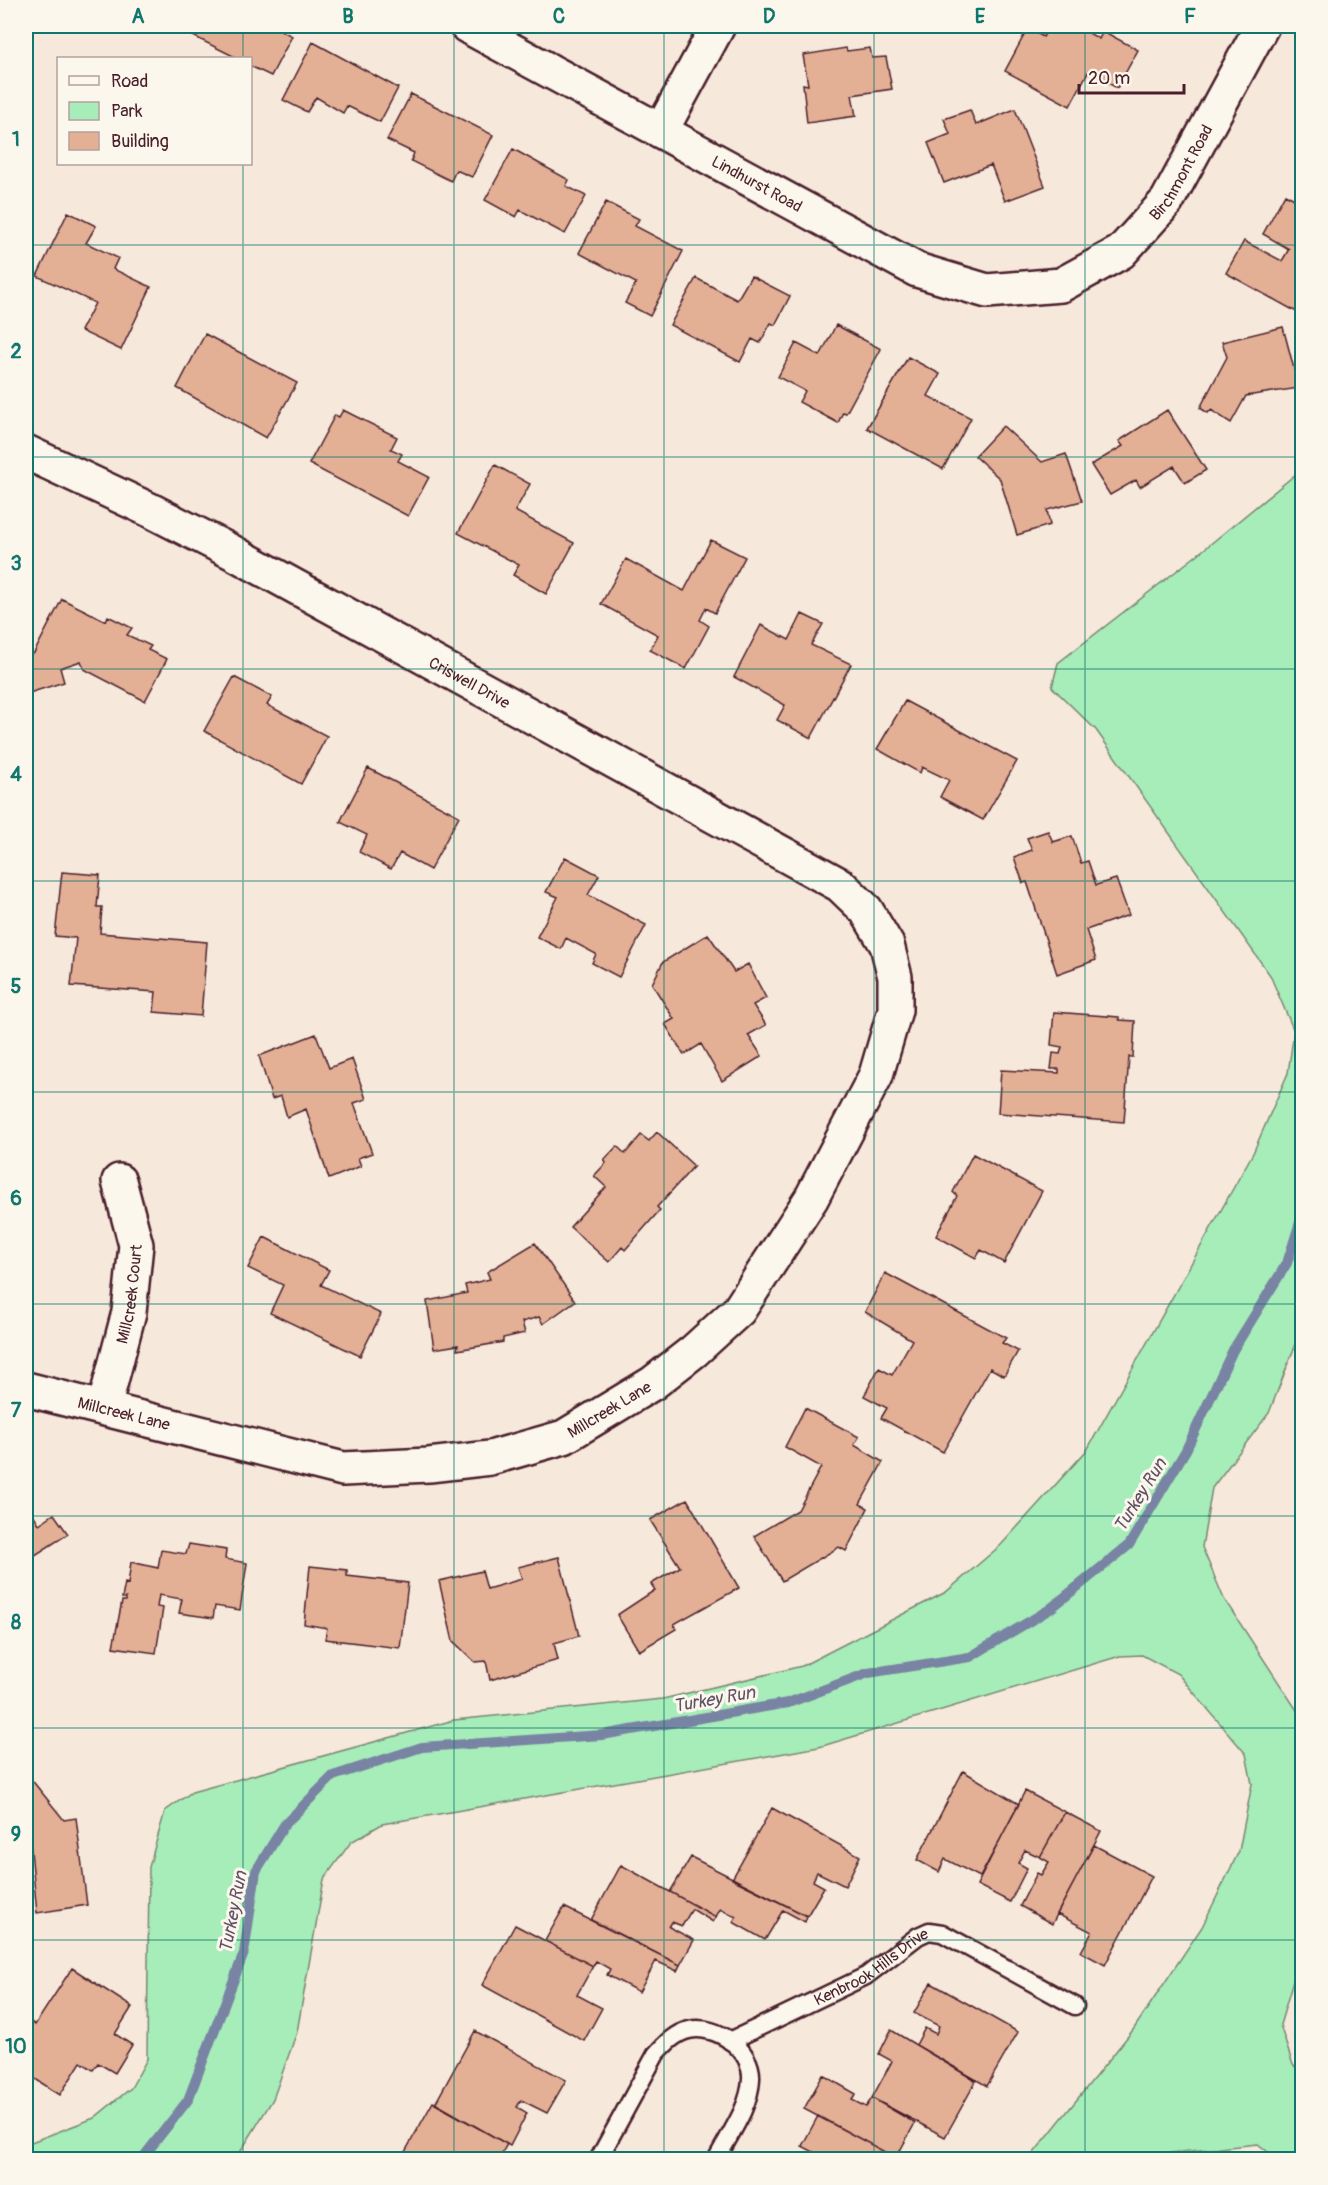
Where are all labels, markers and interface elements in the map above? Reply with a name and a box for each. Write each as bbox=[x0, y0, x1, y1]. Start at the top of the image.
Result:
text: A bbox=[132, 4, 145, 29]
text: B bbox=[342, 4, 354, 29]
text: C bbox=[553, 4, 565, 29]
text: D bbox=[763, 4, 776, 29]
text: E bbox=[975, 4, 986, 29]
text: F bbox=[1184, 4, 1196, 29]
legend bbox=[57, 57, 252, 165]
scale bar bbox=[1079, 57, 1184, 95]
text: 20 m bbox=[1088, 67, 1130, 90]
text: Road bbox=[111, 70, 148, 93]
text: Park bbox=[111, 100, 143, 123]
street label: Birchmont Road bbox=[1145, 121, 1218, 225]
text: 1 bbox=[12, 127, 20, 152]
text: Building bbox=[111, 130, 169, 153]
street label: Lindhurst Road bbox=[708, 152, 805, 217]
text: 2 bbox=[10, 339, 22, 364]
text: 3 bbox=[10, 551, 22, 576]
street label: Criswell Drive bbox=[425, 653, 513, 713]
text: 4 bbox=[10, 762, 22, 787]
text: 5 bbox=[11, 974, 22, 999]
text: 6 bbox=[10, 1186, 22, 1211]
street label: Millcreek Court bbox=[112, 1243, 147, 1346]
street label: Millcreek Lane bbox=[564, 1377, 655, 1443]
street label: Millcreek Lane bbox=[76, 1393, 172, 1435]
text: 7 bbox=[11, 1398, 22, 1423]
water label: Turkey Run bbox=[1109, 1453, 1172, 1536]
text: 8 bbox=[11, 1610, 21, 1635]
water label: Turkey Run bbox=[671, 1681, 758, 1718]
text: 9 bbox=[11, 1822, 21, 1847]
water label: Turkey Run bbox=[214, 1869, 253, 1955]
street label: Kenbrook Hills Drive bbox=[811, 1924, 932, 2010]
text: 10 bbox=[5, 2034, 27, 2059]

